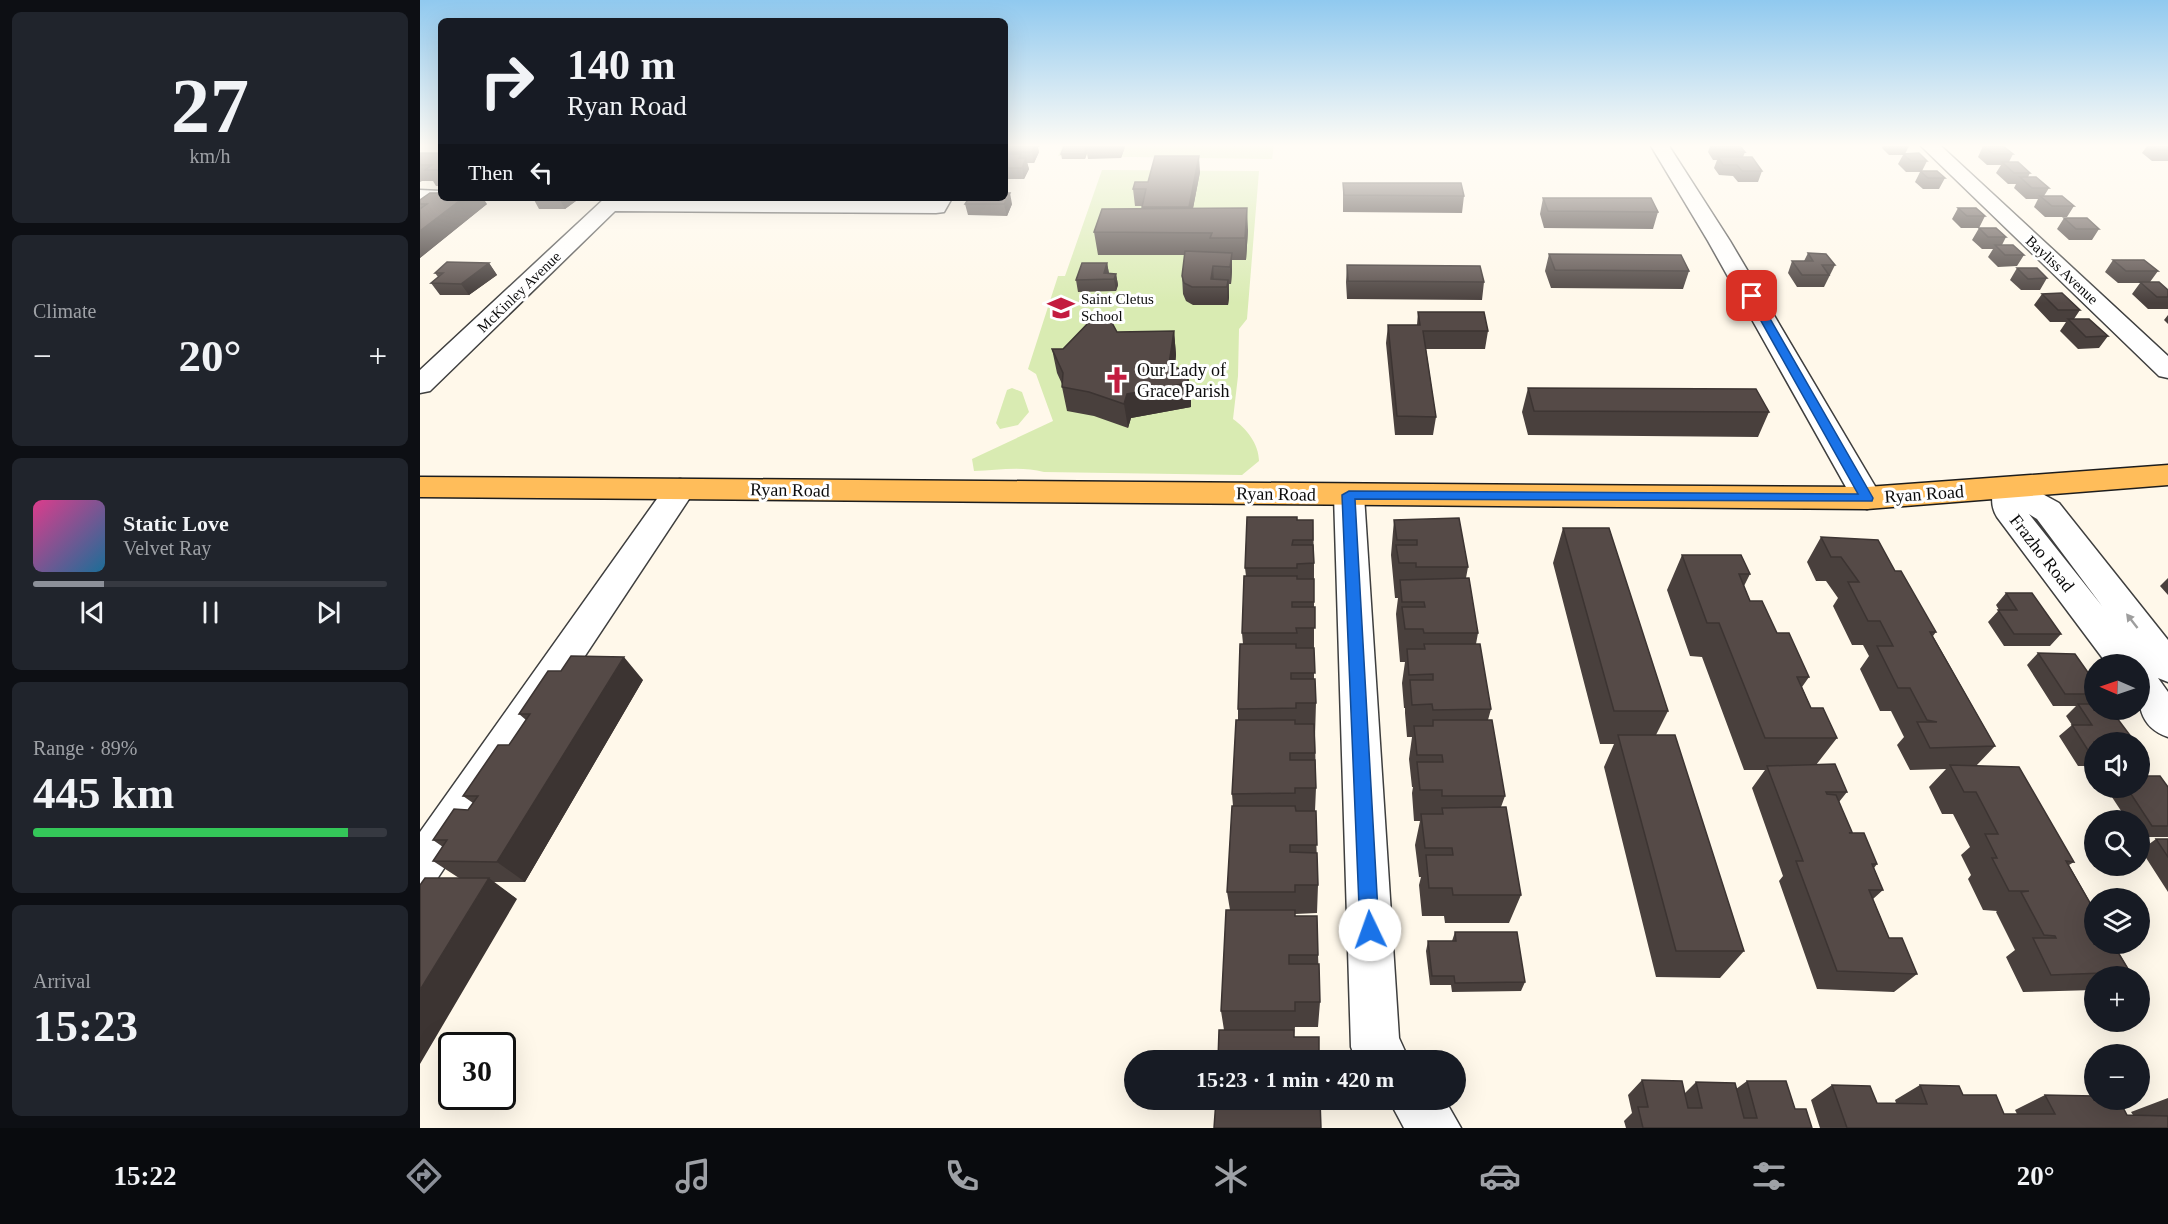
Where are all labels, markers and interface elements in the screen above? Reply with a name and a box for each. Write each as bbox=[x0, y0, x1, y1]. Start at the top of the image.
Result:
icon: right bbox=[468, 42, 546, 120]
text: 140 m bbox=[567, 42, 676, 88]
text: 27 bbox=[171, 62, 249, 149]
text: Ryan Road bbox=[567, 91, 687, 121]
text: km/h bbox=[189, 145, 231, 167]
icon: left bbox=[525, 156, 558, 189]
text: Then bbox=[468, 160, 513, 185]
street label: Bayliss Avenue bbox=[2023, 233, 2102, 308]
street label: McKinley Avenue bbox=[474, 248, 564, 336]
pin bbox=[1726, 270, 1777, 321]
icon: arrive bbox=[1735, 279, 1768, 312]
place label: Saint Cletus School bbox=[1081, 291, 1154, 324]
school or university icon: Saint Cletus School bbox=[1046, 293, 1076, 323]
text: Climate bbox=[33, 300, 96, 322]
text: 20° bbox=[179, 331, 242, 381]
text: − bbox=[33, 338, 52, 374]
text: + bbox=[368, 338, 387, 374]
place label: Our Lady of Grace Parish bbox=[1137, 360, 1229, 401]
church icon: Our Lady of Grace Parish bbox=[1102, 365, 1132, 395]
street label: Ryan Road bbox=[750, 479, 830, 501]
street label: Ryan Road bbox=[1884, 481, 1964, 507]
street label: Ryan Road bbox=[1236, 483, 1316, 505]
street label: Frazho Road bbox=[2006, 510, 2078, 596]
text: Static Love bbox=[123, 511, 229, 536]
text: Velvet Ray bbox=[123, 537, 211, 559]
icon: previous bbox=[76, 596, 109, 629]
icon: pause bbox=[194, 596, 227, 629]
icon: next bbox=[312, 596, 345, 629]
one-way arrow bbox=[2126, 613, 2139, 629]
north arrow bbox=[2084, 654, 2150, 720]
map controls bbox=[2084, 654, 2150, 1110]
button: sound bbox=[2084, 732, 2150, 798]
text: Range · 89% bbox=[33, 737, 137, 759]
text: 445 km bbox=[33, 768, 174, 818]
button: search bbox=[2084, 810, 2150, 876]
button: layers bbox=[2084, 888, 2150, 954]
position arrow bbox=[1338, 898, 1402, 962]
button: + bbox=[2084, 966, 2150, 1032]
text: Arrival bbox=[33, 970, 91, 992]
text: 15:23 bbox=[33, 1001, 138, 1051]
speed limit sign: 30 bbox=[438, 1032, 516, 1110]
button: − bbox=[2084, 1044, 2150, 1110]
text: 15:23 · 1 min · 420 m bbox=[1196, 1067, 1394, 1092]
icon: directions bbox=[403, 1155, 445, 1197]
icon: music bbox=[672, 1155, 714, 1197]
icon: phone bbox=[941, 1155, 983, 1197]
icon: climate bbox=[1210, 1155, 1252, 1197]
icon: car bbox=[1479, 1155, 1521, 1197]
icon: filters bbox=[1748, 1155, 1790, 1197]
text: 15:22 bbox=[113, 1161, 176, 1191]
text: 20° bbox=[2017, 1161, 2054, 1191]

